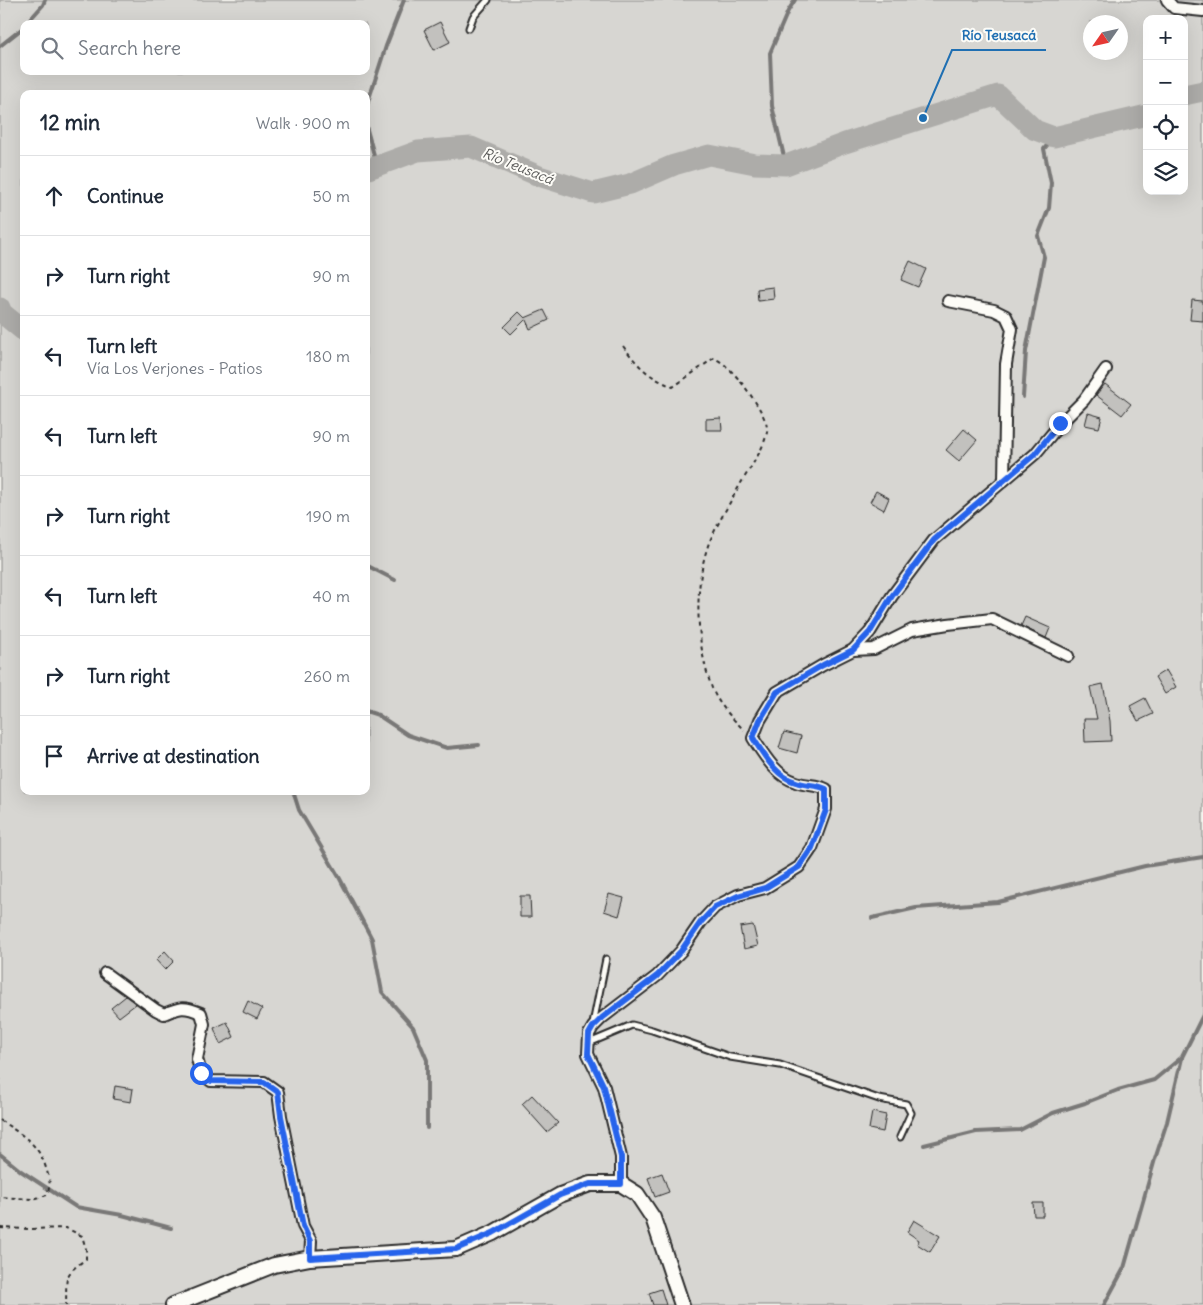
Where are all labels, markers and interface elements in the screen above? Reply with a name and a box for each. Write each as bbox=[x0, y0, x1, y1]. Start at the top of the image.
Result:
north arrow bbox=[1083, 15, 1128, 60]
map controls bbox=[1143, 15, 1188, 195]
button: + bbox=[1143, 15, 1188, 60]
search box bbox=[20, 20, 370, 75]
callout: Río Teusacá bbox=[952, 21, 1046, 50]
text: Río Teusacá bbox=[962, 26, 1036, 44]
icon: search bbox=[38, 34, 66, 62]
text: Search here bbox=[78, 36, 181, 60]
button: − bbox=[1143, 60, 1188, 105]
button: locate bbox=[1143, 105, 1188, 150]
text: 12 min bbox=[40, 109, 100, 136]
text: Walk · 900 m bbox=[256, 113, 350, 133]
water label: Río Teusacá bbox=[480, 144, 557, 189]
button: layers bbox=[1143, 150, 1188, 195]
icon: ahead bbox=[40, 182, 68, 210]
text: Continue bbox=[87, 184, 164, 208]
text: 50 m bbox=[312, 186, 350, 206]
icon: right bbox=[40, 262, 68, 290]
text: Turn right bbox=[87, 264, 170, 288]
text: 90 m bbox=[312, 266, 350, 286]
text: Turn left bbox=[87, 334, 157, 358]
icon: left bbox=[40, 342, 68, 370]
text: 180 m bbox=[306, 346, 350, 366]
text: Vía Los Verjones - Patios bbox=[87, 358, 262, 378]
route end bbox=[1049, 412, 1072, 435]
icon: left bbox=[40, 422, 68, 450]
text: Turn left bbox=[87, 424, 157, 448]
text: 90 m bbox=[312, 426, 350, 446]
icon: right bbox=[40, 502, 68, 530]
text: Turn right bbox=[87, 504, 170, 528]
text: 190 m bbox=[306, 506, 350, 526]
icon: left bbox=[40, 582, 68, 610]
text: Turn left bbox=[87, 584, 157, 608]
text: 40 m bbox=[312, 586, 350, 606]
icon: right bbox=[40, 662, 68, 690]
text: Turn right bbox=[87, 664, 170, 688]
text: 260 m bbox=[304, 666, 350, 686]
icon: arrive bbox=[40, 742, 68, 770]
text: Arrive at destination bbox=[87, 744, 260, 768]
route start bbox=[190, 1062, 213, 1085]

